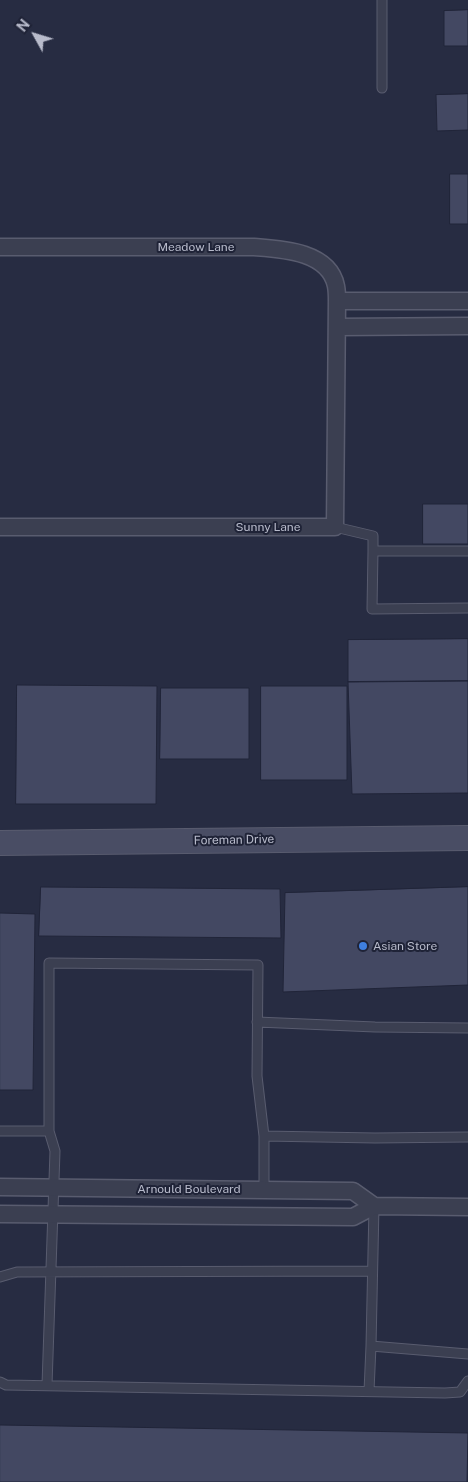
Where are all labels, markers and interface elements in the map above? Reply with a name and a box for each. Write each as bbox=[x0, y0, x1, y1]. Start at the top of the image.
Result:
north arrow bbox=[10, 10, 60, 60]
text: N bbox=[14, 16, 33, 35]
street label: Meadow Lane bbox=[157, 240, 235, 254]
street label: Sunny Lane bbox=[235, 520, 301, 534]
street label: Foreman Drive bbox=[194, 832, 274, 848]
place label: Asian Store bbox=[373, 939, 437, 953]
marker: Asian Store bbox=[357, 940, 369, 952]
street label: Arnould Boulevard bbox=[137, 1182, 241, 1196]

